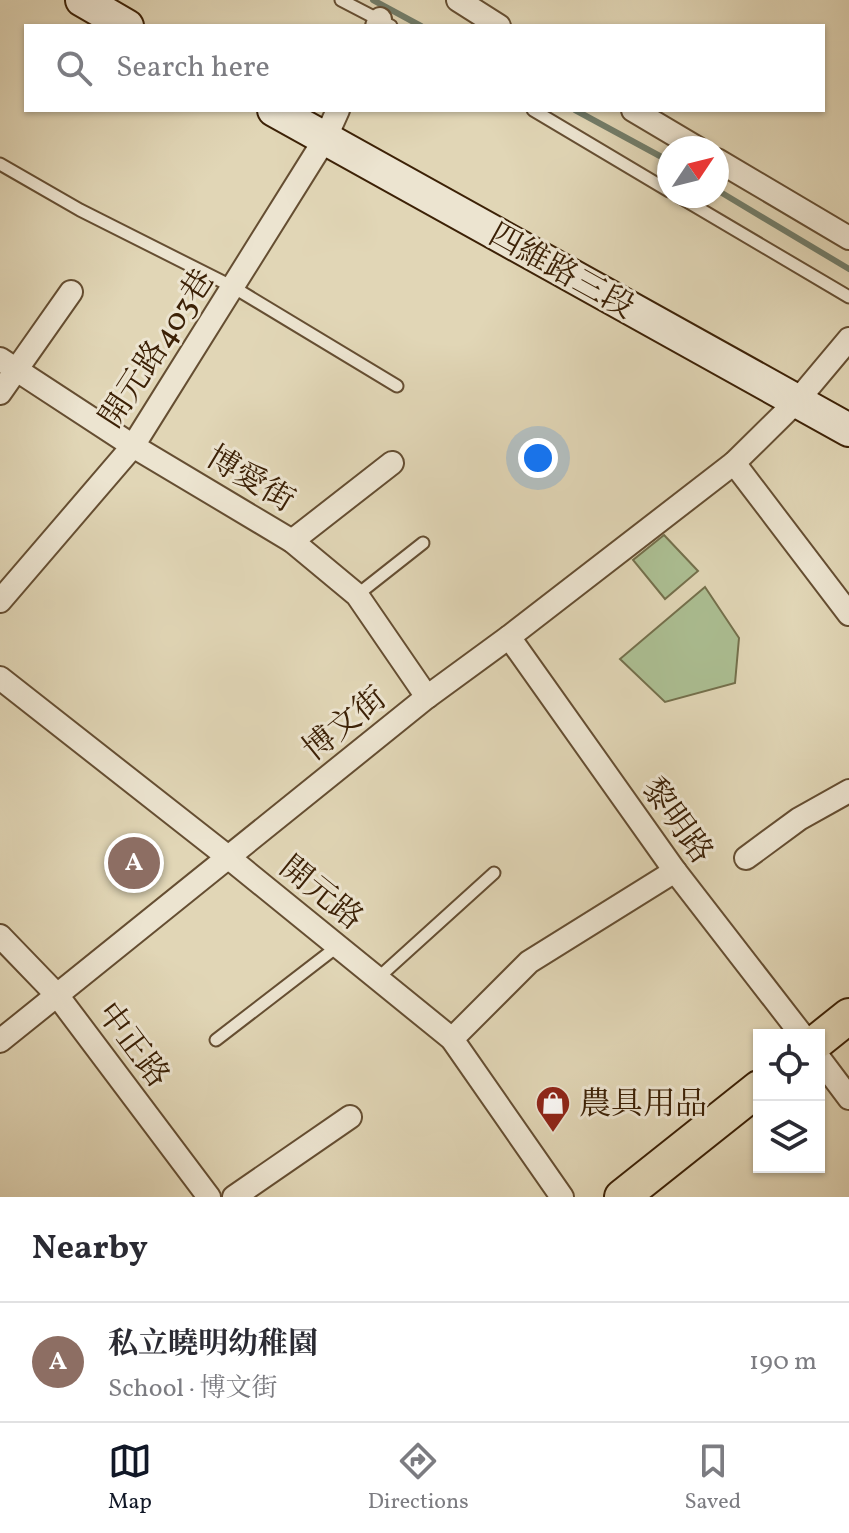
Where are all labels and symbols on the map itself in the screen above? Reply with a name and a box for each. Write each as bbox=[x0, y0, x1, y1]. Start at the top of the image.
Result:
north arrow bbox=[657, 136, 729, 208]
street label: 四維路三段 bbox=[480, 215, 641, 331]
street label: 開元路403巷 bbox=[91, 262, 226, 438]
street label: 博愛街 bbox=[197, 437, 302, 524]
your location bbox=[518, 438, 558, 478]
street label: 博文街 bbox=[295, 678, 397, 773]
street label: 黎明路 bbox=[630, 770, 722, 874]
pin: A bbox=[108, 833, 160, 893]
street label: 開元路 bbox=[269, 847, 371, 942]
street label: 中正路 bbox=[85, 994, 178, 1097]
shop icon: 農具用品 bbox=[534, 1084, 572, 1134]
place label: 農具用品 bbox=[579, 1084, 707, 1128]

